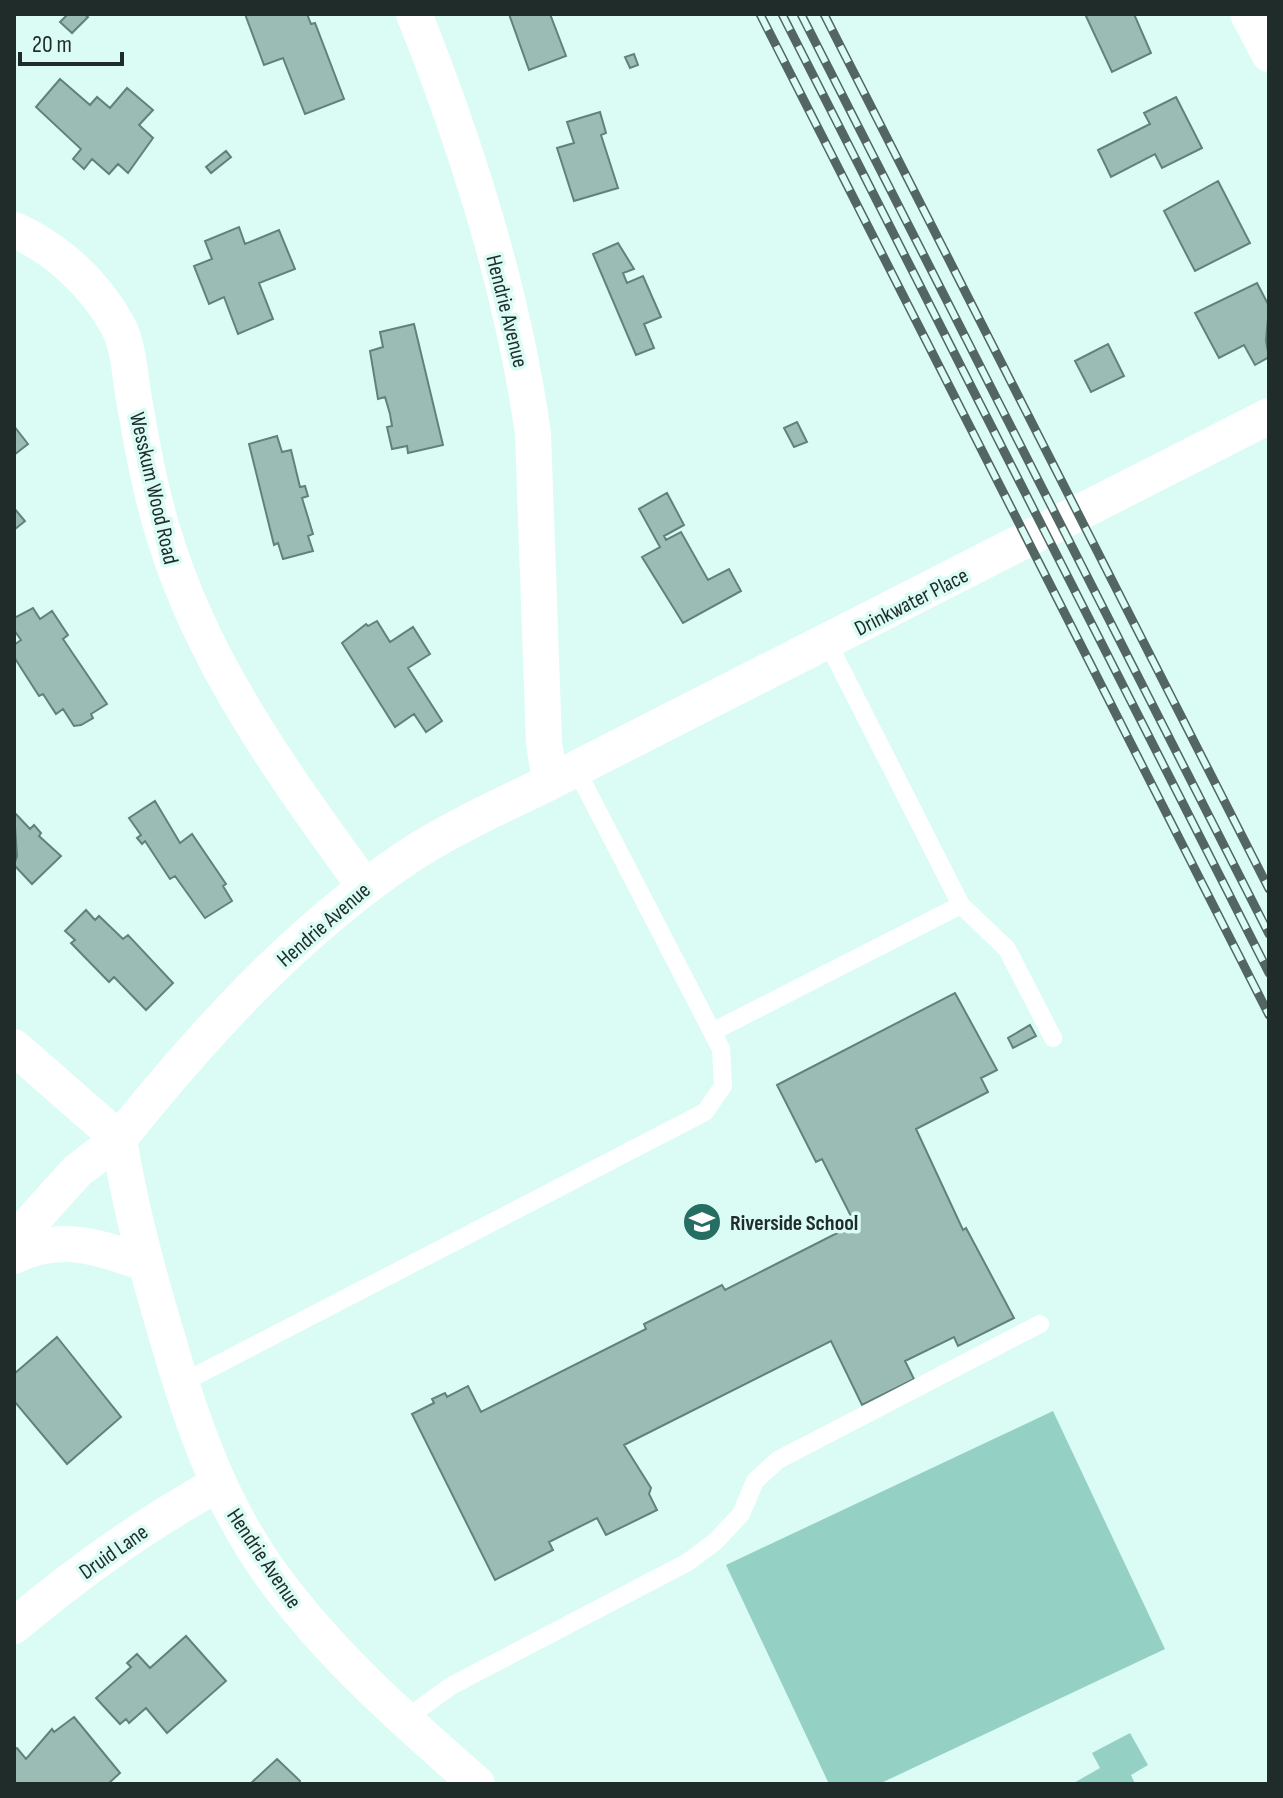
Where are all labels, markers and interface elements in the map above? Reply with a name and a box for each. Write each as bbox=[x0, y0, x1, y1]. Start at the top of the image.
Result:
scale bar bbox=[20, 16, 122, 66]
text: 20 m bbox=[32, 30, 72, 59]
street label: Hendrie Avenue bbox=[480, 252, 534, 370]
street label: Wesskum Wood Road bbox=[123, 410, 184, 567]
street label: Drinkwater Place bbox=[850, 562, 973, 643]
street label: Hendrie Avenue bbox=[272, 877, 376, 973]
school or university icon: Riverside School bbox=[681, 1201, 723, 1243]
place label: Riverside School bbox=[730, 1210, 858, 1237]
street label: Hendrie Avenue bbox=[220, 1504, 307, 1614]
street label: Druid Lane bbox=[74, 1519, 154, 1586]

